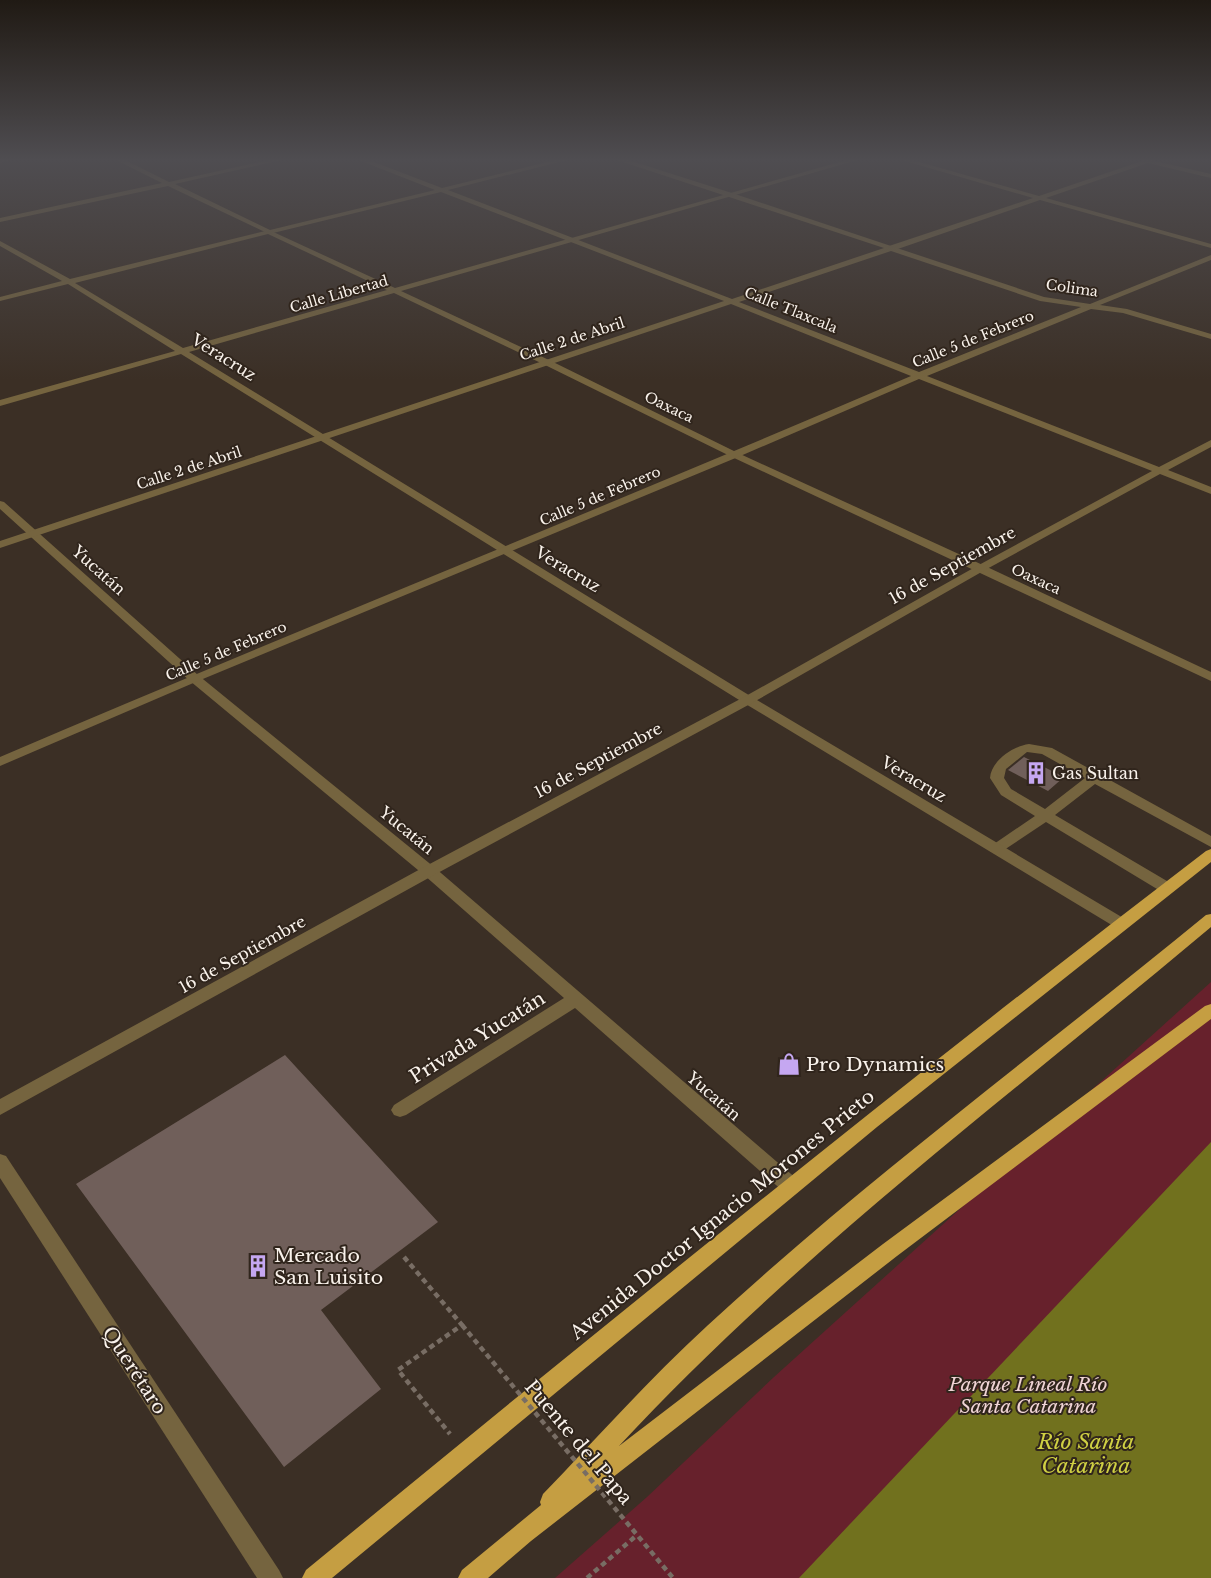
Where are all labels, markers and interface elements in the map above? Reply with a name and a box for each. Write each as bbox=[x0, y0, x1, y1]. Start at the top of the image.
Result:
street label: Calle Libertad bbox=[288, 271, 391, 317]
street label: Colima bbox=[1045, 275, 1099, 301]
street label: Calle Tlaxcala bbox=[742, 283, 840, 337]
street label: Calle 5 de Febrero bbox=[909, 306, 1037, 372]
street label: Calle 2 de Abril bbox=[517, 313, 627, 365]
street label: Veracruz bbox=[187, 329, 260, 385]
street label: Oaxaca bbox=[641, 387, 697, 427]
street label: Calle 2 de Abril bbox=[134, 442, 244, 494]
street label: Calle 5 de Febrero bbox=[537, 462, 663, 530]
street label: 16 de Septiembre bbox=[885, 522, 1019, 608]
street label: Yucatán bbox=[67, 540, 130, 599]
street label: Veracruz bbox=[531, 541, 604, 596]
street label: Oaxaca bbox=[1008, 560, 1064, 598]
street label: Calle 5 de Febrero bbox=[163, 617, 289, 685]
street label: 16 de Septiembre bbox=[531, 718, 665, 802]
street label: Veracruz bbox=[877, 751, 950, 806]
building icon: Gas Sultan bbox=[1023, 760, 1049, 786]
place label: Gas Sultan bbox=[1052, 763, 1139, 783]
street label: Yucatán bbox=[375, 801, 439, 858]
street label: 16 de Septiembre bbox=[175, 911, 309, 997]
street label: Privada Yucatán bbox=[405, 986, 549, 1088]
shop icon: Pro Dynamics bbox=[776, 1051, 802, 1077]
place label: Pro Dynamics bbox=[806, 1053, 944, 1076]
street label: Yucatán bbox=[682, 1066, 745, 1125]
street label: Avenida Doctor Ignacio Morones Prieto bbox=[565, 1084, 879, 1345]
place label: Mercado San Luisito bbox=[274, 1244, 383, 1289]
building icon: Mercado San Luisito bbox=[245, 1253, 271, 1279]
street label: Querétaro bbox=[98, 1322, 172, 1419]
park label: Parque Lineal Río Santa Catarina bbox=[947, 1373, 1108, 1418]
street label: Puente del Papa bbox=[520, 1375, 638, 1510]
water label: Río Santa Catarina bbox=[1037, 1429, 1135, 1479]

